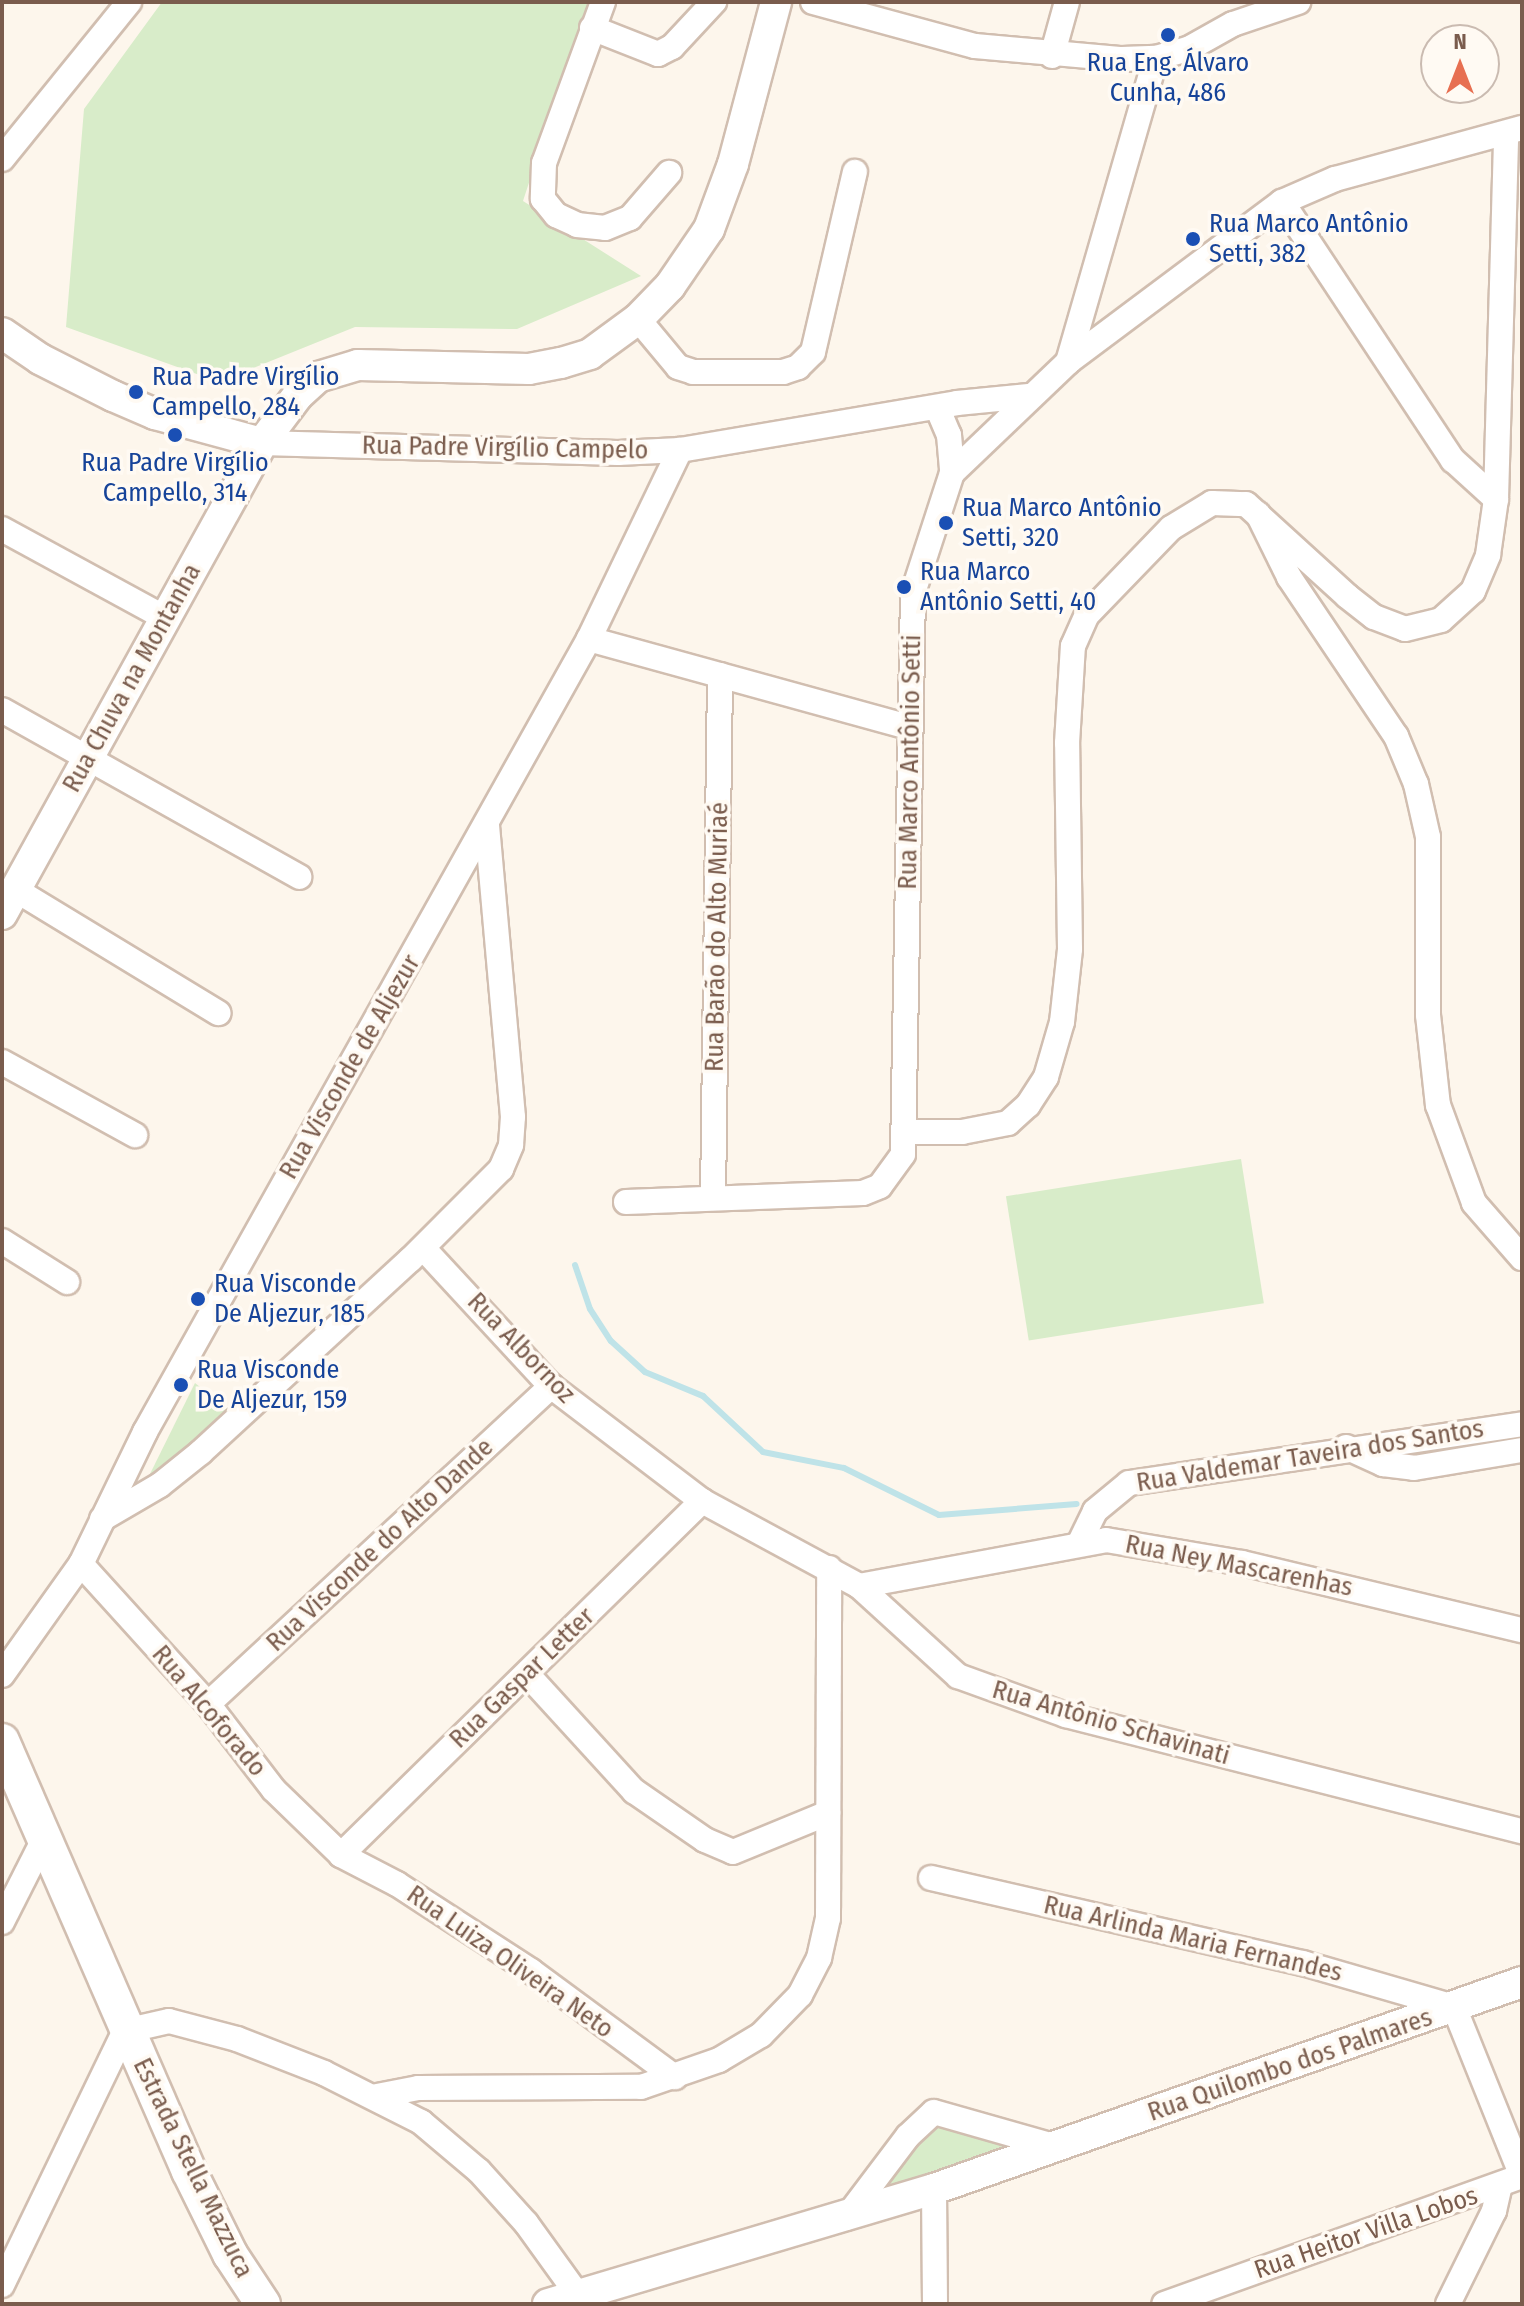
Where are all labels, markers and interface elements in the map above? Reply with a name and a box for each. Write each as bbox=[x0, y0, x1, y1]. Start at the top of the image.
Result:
north arrow bbox=[1420, 24, 1500, 104]
marker: Rua Eng. Álvaro Cunha, 486 bbox=[1159, 26, 1177, 44]
text: N bbox=[1453, 28, 1467, 55]
place label: Rua Eng. Álvaro Cunha, 486 bbox=[1087, 47, 1249, 108]
place label: Rua Marco Antônio Setti, 382 bbox=[1209, 208, 1409, 270]
marker: Rua Marco Antônio Setti, 382 bbox=[1184, 230, 1202, 248]
place label: Rua Padre Virgílio Campello, 284 bbox=[152, 361, 339, 422]
marker: Rua Padre Virgílio Campello, 284 bbox=[127, 383, 145, 401]
marker: Rua Padre Virgílio Campello, 314 bbox=[166, 426, 184, 444]
street label: Rua Padre Virgílio Campelo bbox=[362, 430, 648, 466]
place label: Rua Padre Virgílio Campello, 314 bbox=[81, 447, 269, 508]
place label: Rua Marco Antônio Setti, 320 bbox=[962, 492, 1162, 554]
marker: Rua Marco Antônio Setti, 320 bbox=[937, 514, 955, 532]
place label: Rua Marco Antônio Setti, 40 bbox=[920, 556, 1096, 618]
street label: Rua Chuva na Montanha bbox=[56, 558, 208, 798]
marker: Rua Marco Antônio Setti, 40 bbox=[895, 578, 913, 596]
street label: Rua Marco Antônio Setti bbox=[892, 634, 928, 890]
street label: Rua Barão do Alto Muriaé bbox=[699, 802, 735, 1072]
street label: Rua Visconde de Aljezur bbox=[273, 949, 427, 1185]
place label: Rua Visconde De Aljezur, 185 bbox=[214, 1268, 365, 1330]
street label: Rua Albornoz bbox=[461, 1286, 581, 1410]
marker: Rua Visconde De Aljezur, 185 bbox=[189, 1290, 207, 1308]
place label: Rua Visconde De Aljezur, 159 bbox=[197, 1354, 347, 1416]
marker: Rua Visconde De Aljezur, 159 bbox=[172, 1376, 190, 1394]
street label: Rua Valdemar Taveira dos Santos bbox=[1134, 1413, 1486, 1499]
street label: Rua Visconde do Alto Dande bbox=[260, 1432, 500, 1658]
street label: Rua Ney Mascarenhas bbox=[1123, 1529, 1355, 1603]
street label: Rua Gaspar Letter bbox=[443, 1601, 601, 1755]
street label: Rua Alcoforado bbox=[145, 1639, 273, 1783]
street label: Rua Antônio Schavinati bbox=[989, 1674, 1233, 1772]
street label: Rua Luiza Oliveira Neto bbox=[401, 1879, 619, 2045]
street label: Rua Arlinda Maria Fernandes bbox=[1041, 1889, 1345, 1989]
street label: Rua Quilombo dos Palmares bbox=[1144, 2002, 1436, 2128]
street label: Estrada Stella Mazzuca bbox=[126, 2053, 260, 2283]
street label: Rua Heitor Villa Lobos bbox=[1250, 2180, 1482, 2286]

